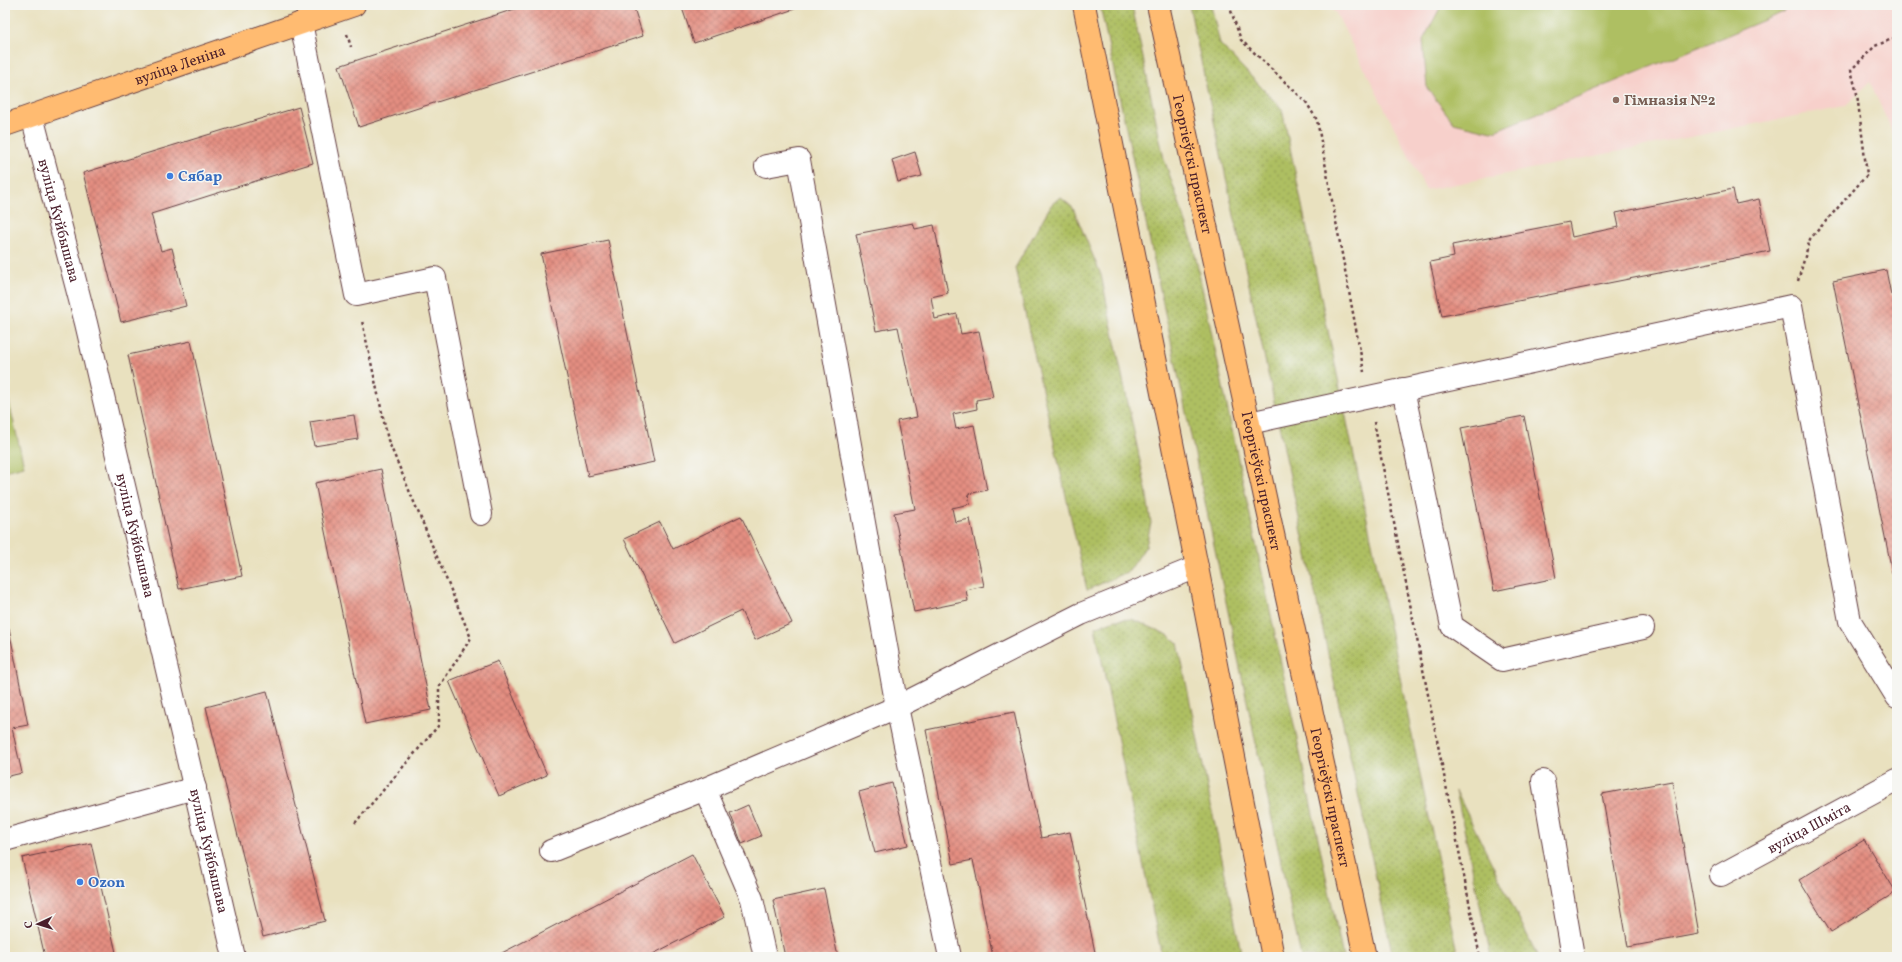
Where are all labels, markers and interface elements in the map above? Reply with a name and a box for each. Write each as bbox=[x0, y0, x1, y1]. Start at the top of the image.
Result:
street label: вуліца Леніна bbox=[132, 41, 229, 92]
place label: Гімназія №2 bbox=[1624, 91, 1716, 112]
street label: Георгіеўскі праспект bbox=[1166, 93, 1217, 237]
marker: Гімназія №2 bbox=[1611, 95, 1621, 105]
street label: вуліца Куйбышава bbox=[32, 157, 84, 285]
place label: Сябар bbox=[178, 167, 222, 188]
marker: Сябар bbox=[165, 171, 175, 181]
street label: Георгіеўскі праспект bbox=[1235, 409, 1285, 553]
street label: вуліца Куйбышава bbox=[109, 471, 159, 600]
street label: Георгіеўскі праспект bbox=[1303, 726, 1354, 870]
street label: вуліца Куйбышава bbox=[183, 787, 232, 916]
street label: вуліца Шміта bbox=[1764, 798, 1855, 860]
place label: Ozon bbox=[88, 873, 125, 894]
marker: Ozon bbox=[75, 877, 85, 887]
north arrow bbox=[18, 904, 58, 944]
text: С bbox=[22, 921, 37, 929]

